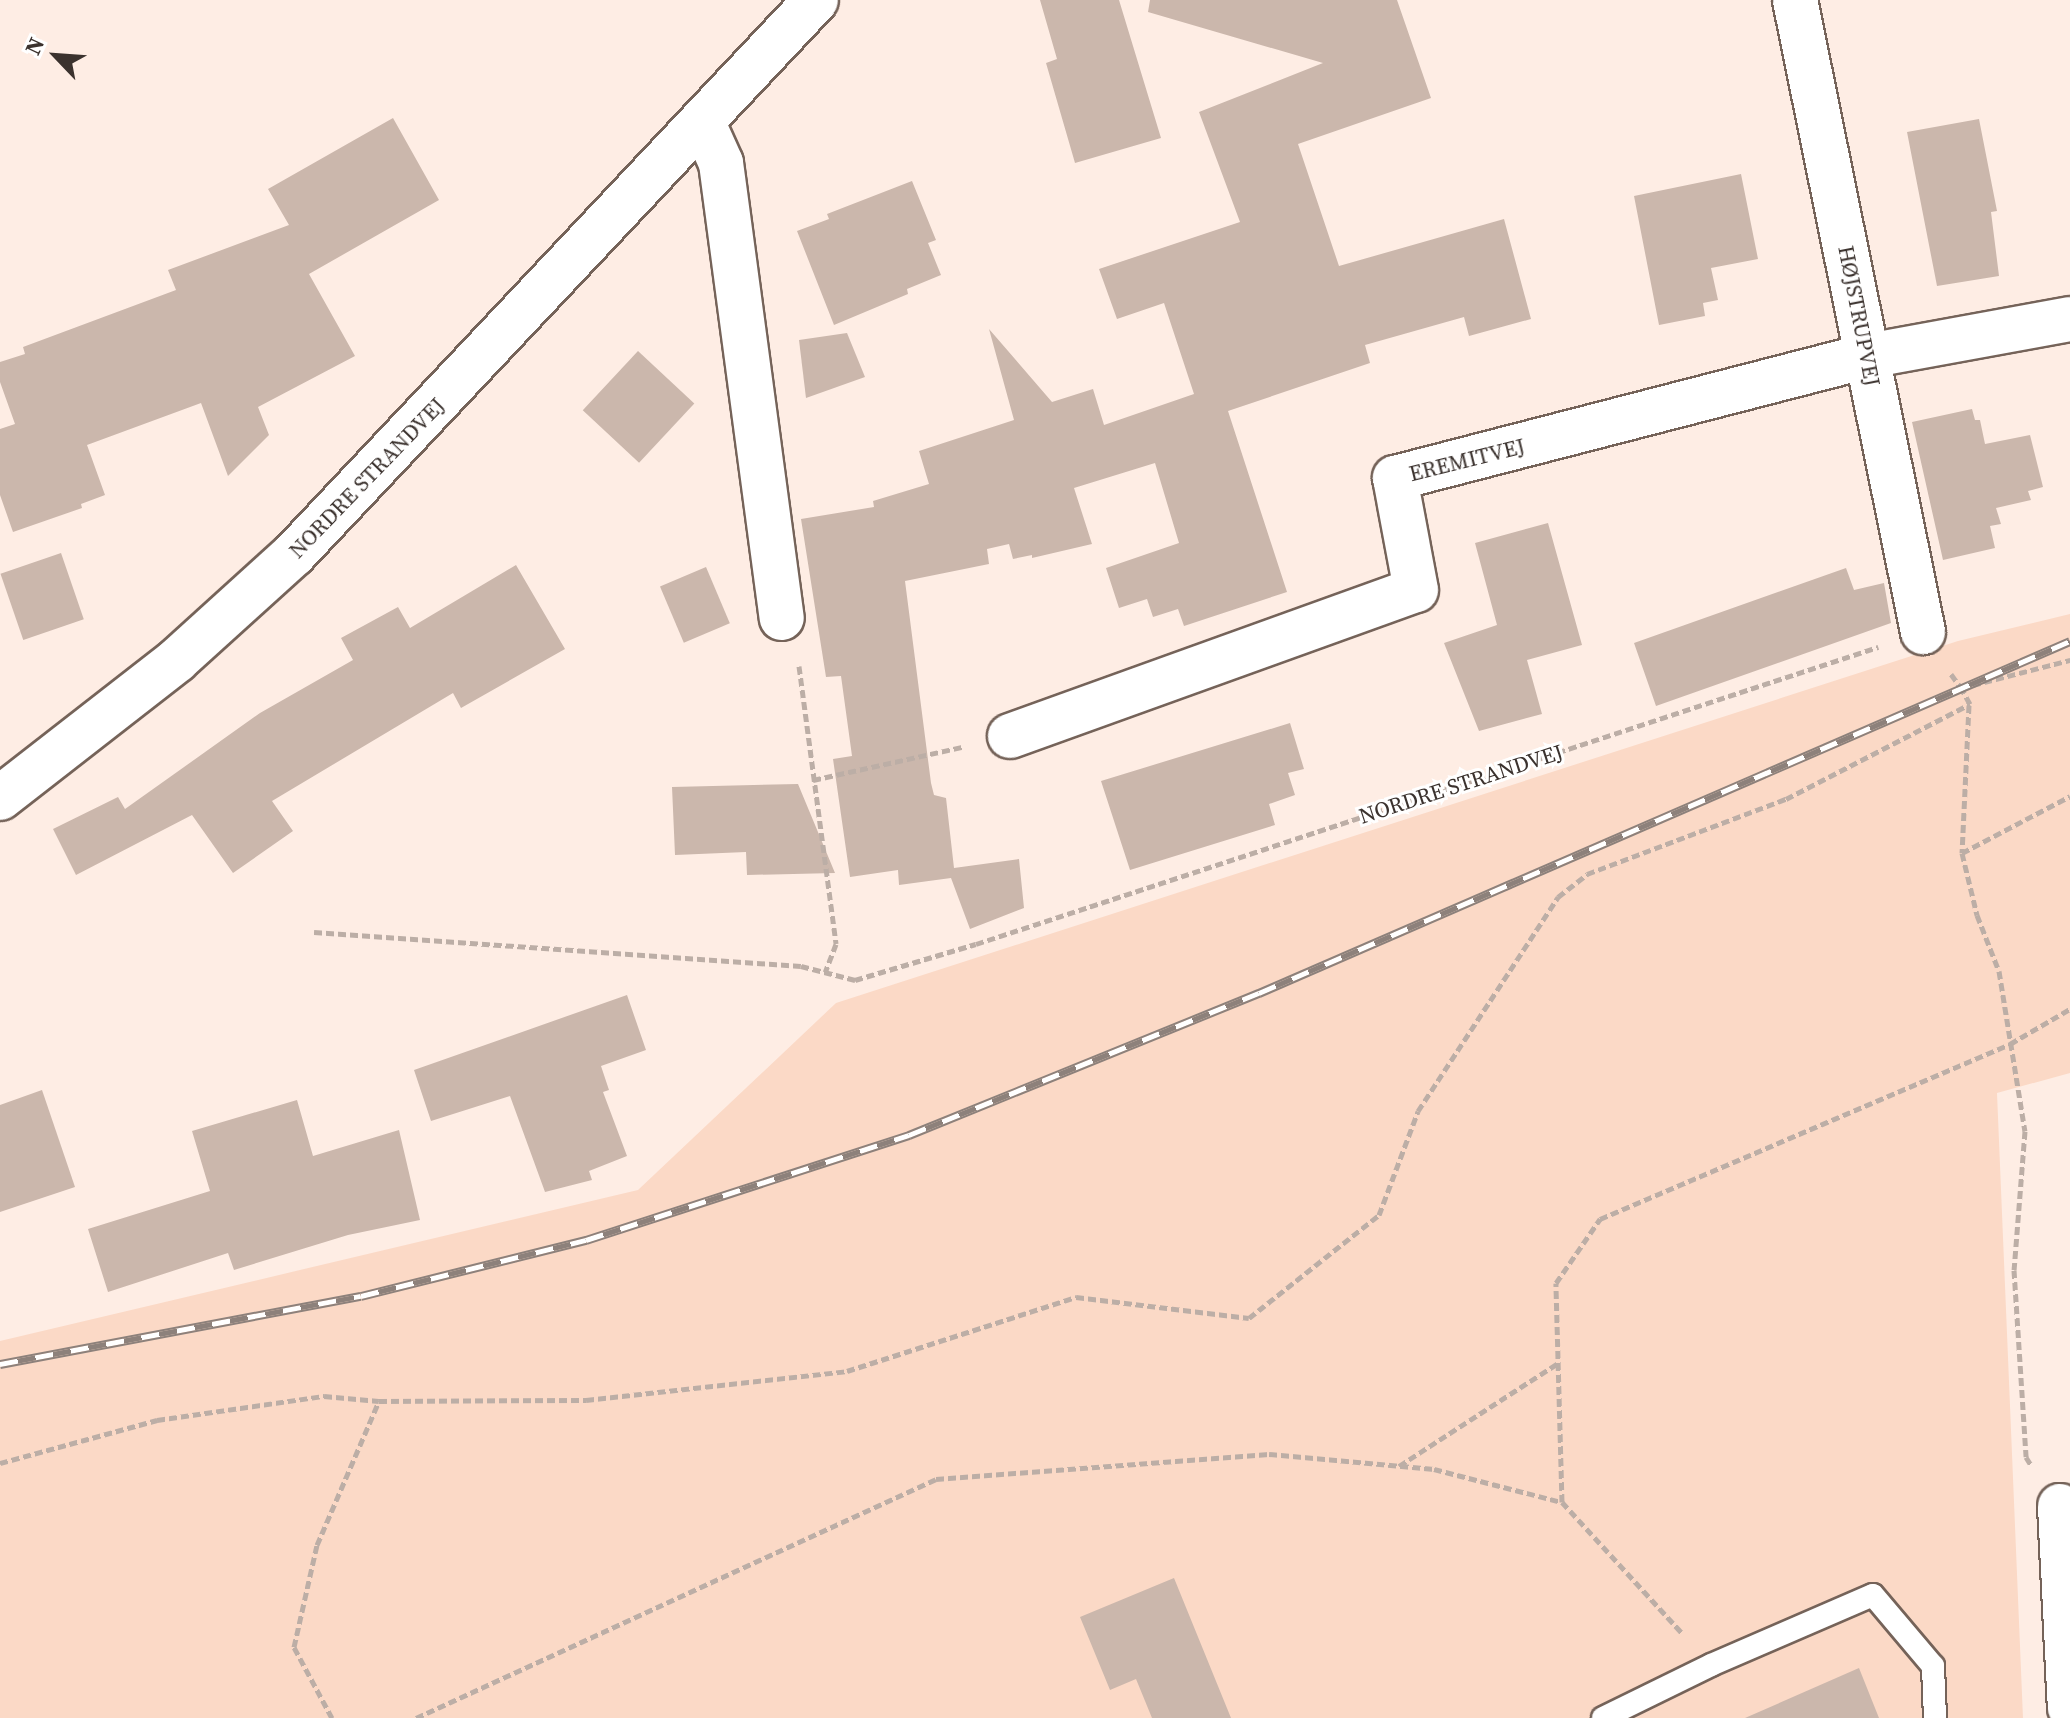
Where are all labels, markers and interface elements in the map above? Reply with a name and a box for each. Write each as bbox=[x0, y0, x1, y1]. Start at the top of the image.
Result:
north arrow bbox=[16, 16, 96, 96]
text: N bbox=[17, 32, 51, 59]
street label: HØJSTRUPVEJ bbox=[1832, 243, 1886, 389]
street label: NORDRE STRANDVEJ bbox=[284, 392, 450, 564]
street label: EREMITVEJ bbox=[1406, 433, 1528, 487]
street label: NORDRE STRANDVEJ bbox=[1356, 739, 1566, 829]

